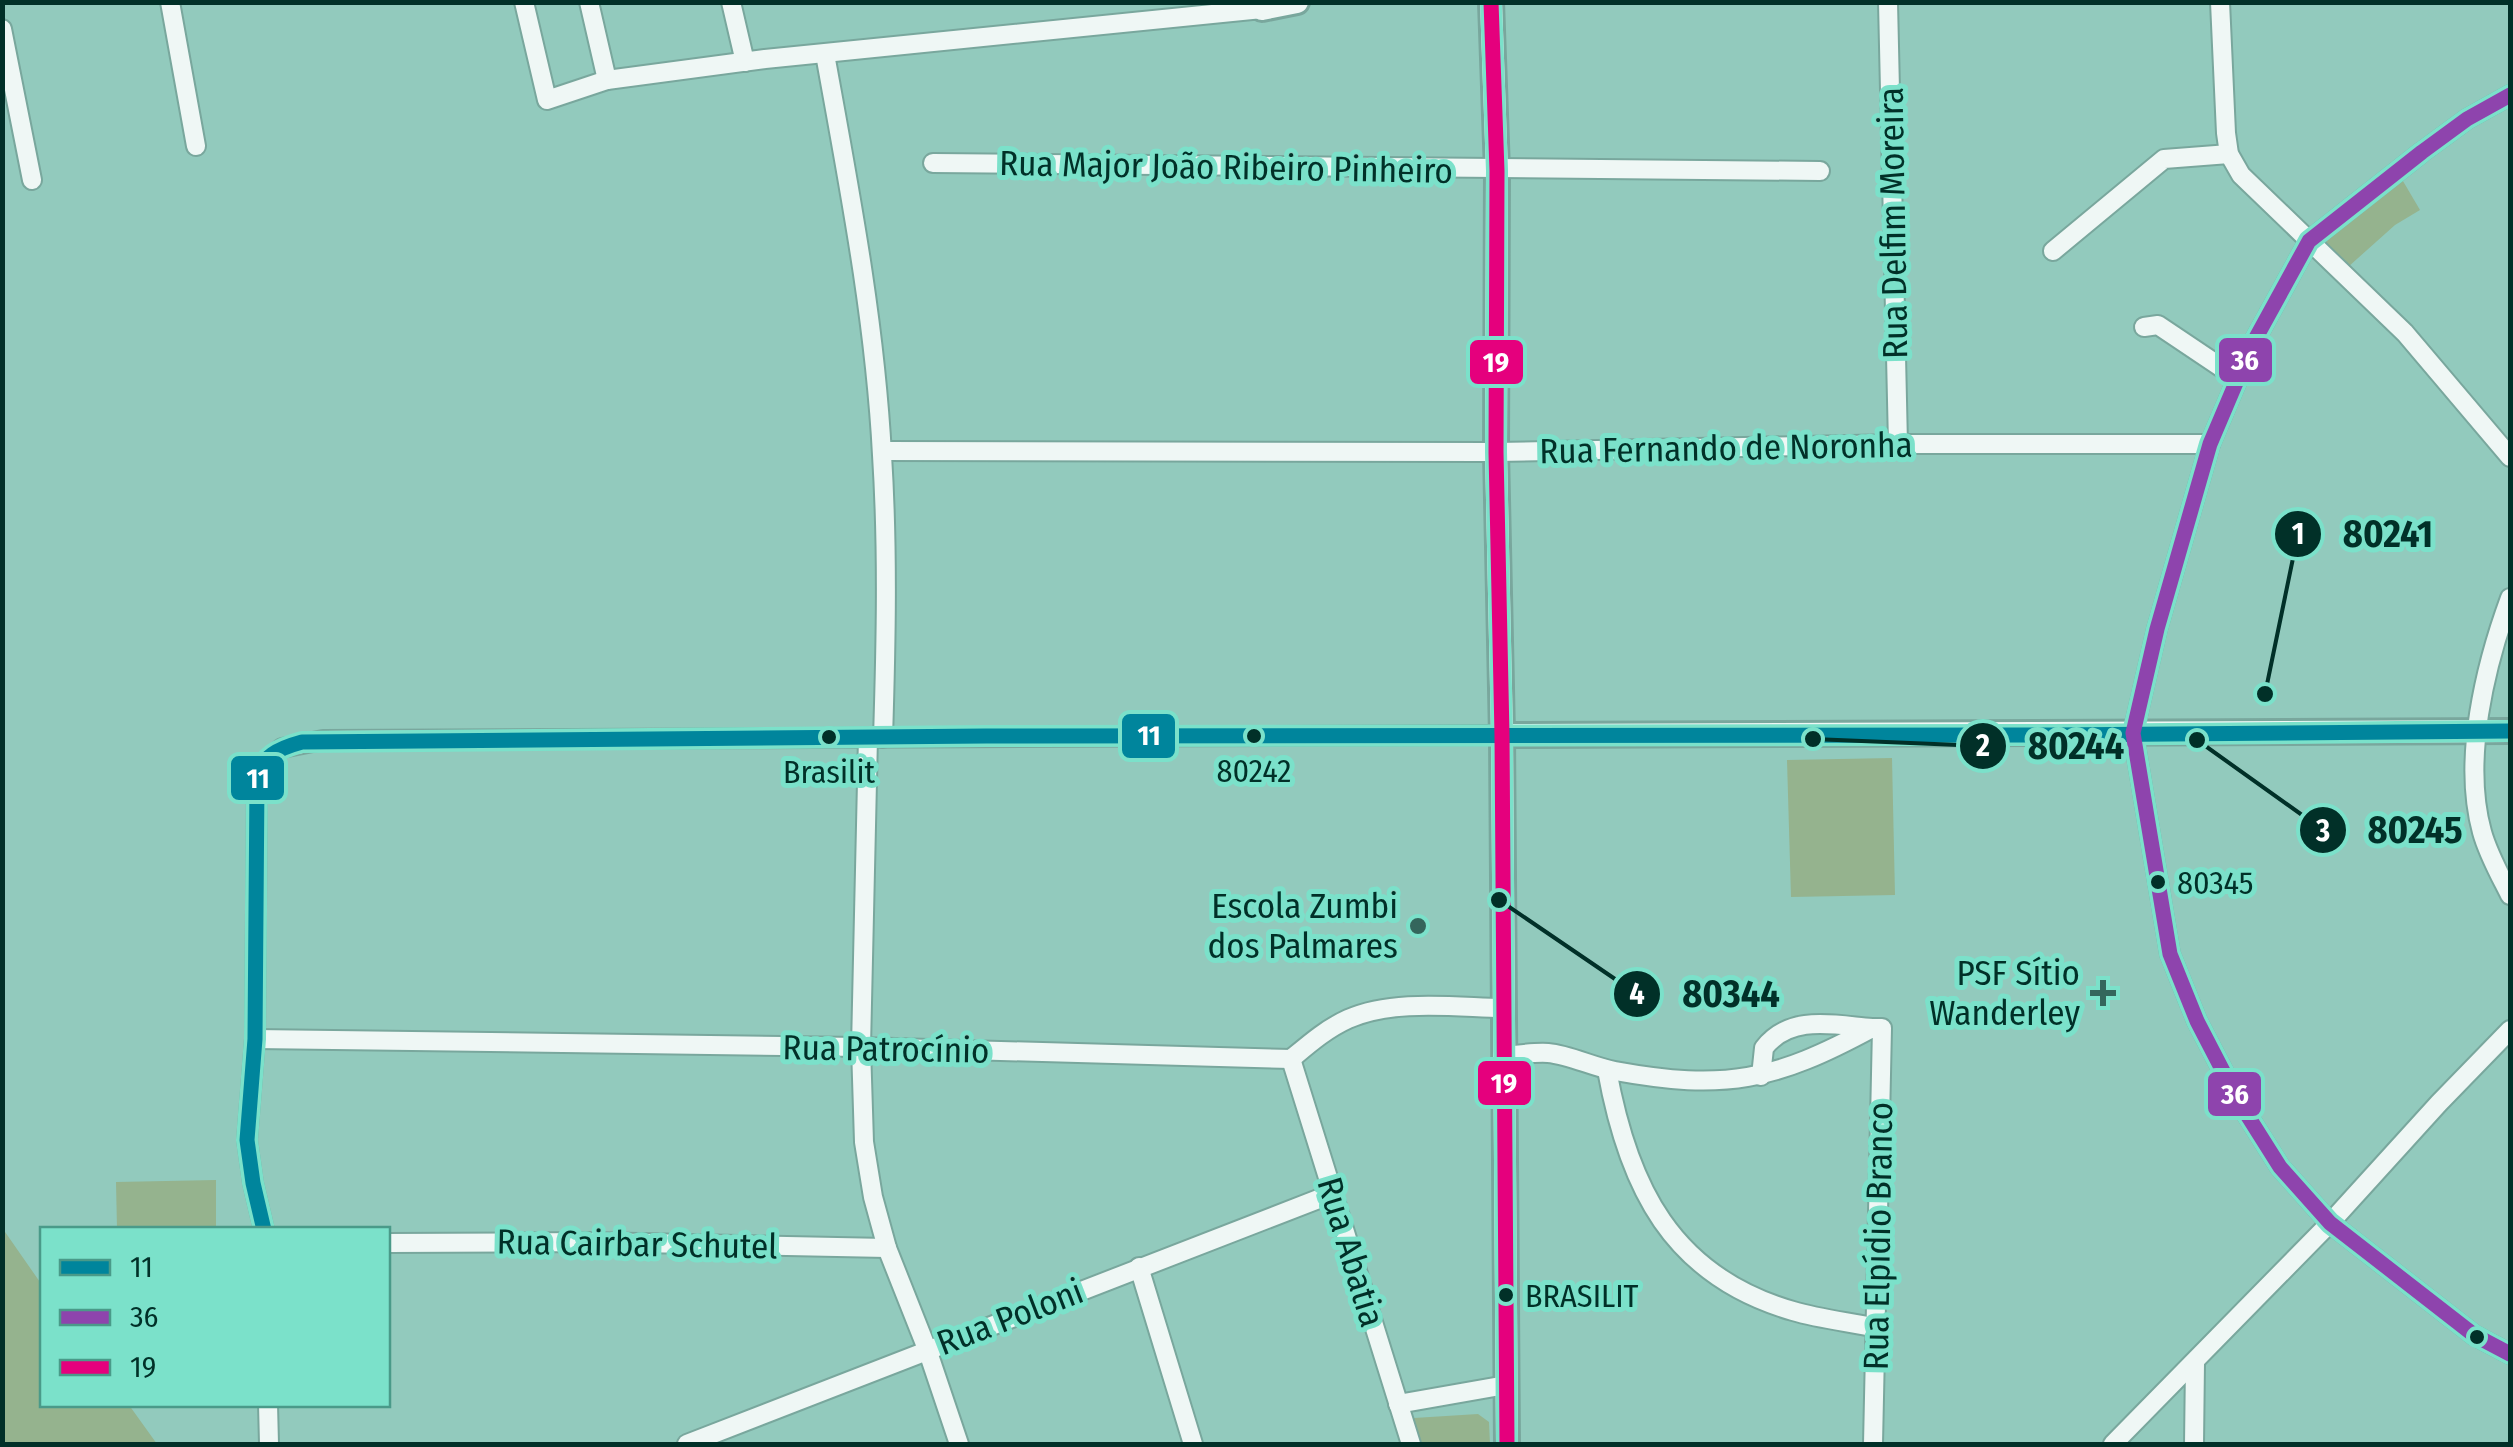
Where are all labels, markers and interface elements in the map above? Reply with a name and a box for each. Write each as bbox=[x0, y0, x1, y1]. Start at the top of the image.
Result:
street label: Rua Delfim Moreira bbox=[1870, 87, 1916, 359]
street label: Rua Major João Ribeiro Pinheiro bbox=[999, 142, 1453, 192]
line badge: 36 bbox=[2217, 336, 2274, 384]
line badge: 19 bbox=[1468, 338, 1525, 386]
text: 36 bbox=[2230, 344, 2259, 377]
text: 19 bbox=[1483, 346, 1509, 379]
street label: Rua Fernando de Noronha bbox=[1539, 424, 1913, 472]
callout: 80241 bbox=[2273, 500, 2454, 568]
text: 80241 bbox=[2343, 511, 2433, 557]
text: 1 bbox=[2292, 516, 2304, 552]
line badge: 11 bbox=[1120, 712, 1177, 760]
callout: 80244 bbox=[1958, 712, 2144, 780]
text: 11 bbox=[1137, 719, 1161, 752]
text: 80244 bbox=[2028, 723, 2124, 769]
marker: 80242 bbox=[1244, 726, 1264, 746]
marker: Brasilit bbox=[819, 727, 839, 747]
text: 2 bbox=[1975, 728, 1990, 764]
place label: 80242 bbox=[1217, 752, 1291, 790]
place label: Brasilit bbox=[783, 753, 875, 791]
line badge: 11 bbox=[229, 754, 286, 802]
text: 11 bbox=[246, 762, 270, 795]
callout: 80245 bbox=[2298, 796, 2483, 864]
text: 80245 bbox=[2367, 807, 2463, 853]
text: 3 bbox=[2315, 813, 2330, 849]
place label: 80345 bbox=[2177, 864, 2253, 902]
marker: 80345 bbox=[2148, 872, 2168, 892]
place label: Escola Zumbi dos Palmares bbox=[1208, 885, 1398, 967]
marker: Escola Zumbi dos Palmares bbox=[1407, 915, 1429, 937]
place label: PSF Sítio Wanderley bbox=[1929, 952, 2080, 1034]
callout: 80344 bbox=[1612, 960, 1800, 1028]
text: 80344 bbox=[1682, 971, 1780, 1017]
text: 4 bbox=[1629, 976, 1645, 1012]
marker: PSF Sítio Wanderley bbox=[2090, 980, 2116, 1006]
street label: Rua Patrocínio bbox=[782, 1026, 990, 1072]
line badge: 19 bbox=[1476, 1059, 1533, 1107]
text: 19 bbox=[1491, 1067, 1517, 1100]
line badge: 36 bbox=[2206, 1070, 2263, 1118]
text: 36 bbox=[2220, 1078, 2249, 1111]
street label: Rua Elpídio Branco bbox=[1855, 1101, 1901, 1371]
street label: Rua Abatia bbox=[1308, 1172, 1394, 1332]
street label: Rua Cairbar Schutel bbox=[496, 1221, 778, 1267]
legend bbox=[40, 1227, 390, 1407]
text: 11 bbox=[130, 1249, 153, 1285]
street label: Rua Poloni bbox=[931, 1270, 1089, 1364]
place label: BRASILIT bbox=[1525, 1277, 1639, 1315]
marker: BRASILIT bbox=[1496, 1285, 1516, 1305]
text: 36 bbox=[130, 1299, 158, 1335]
unlabelled marker bbox=[2467, 1327, 2487, 1347]
text: 19 bbox=[130, 1349, 156, 1385]

